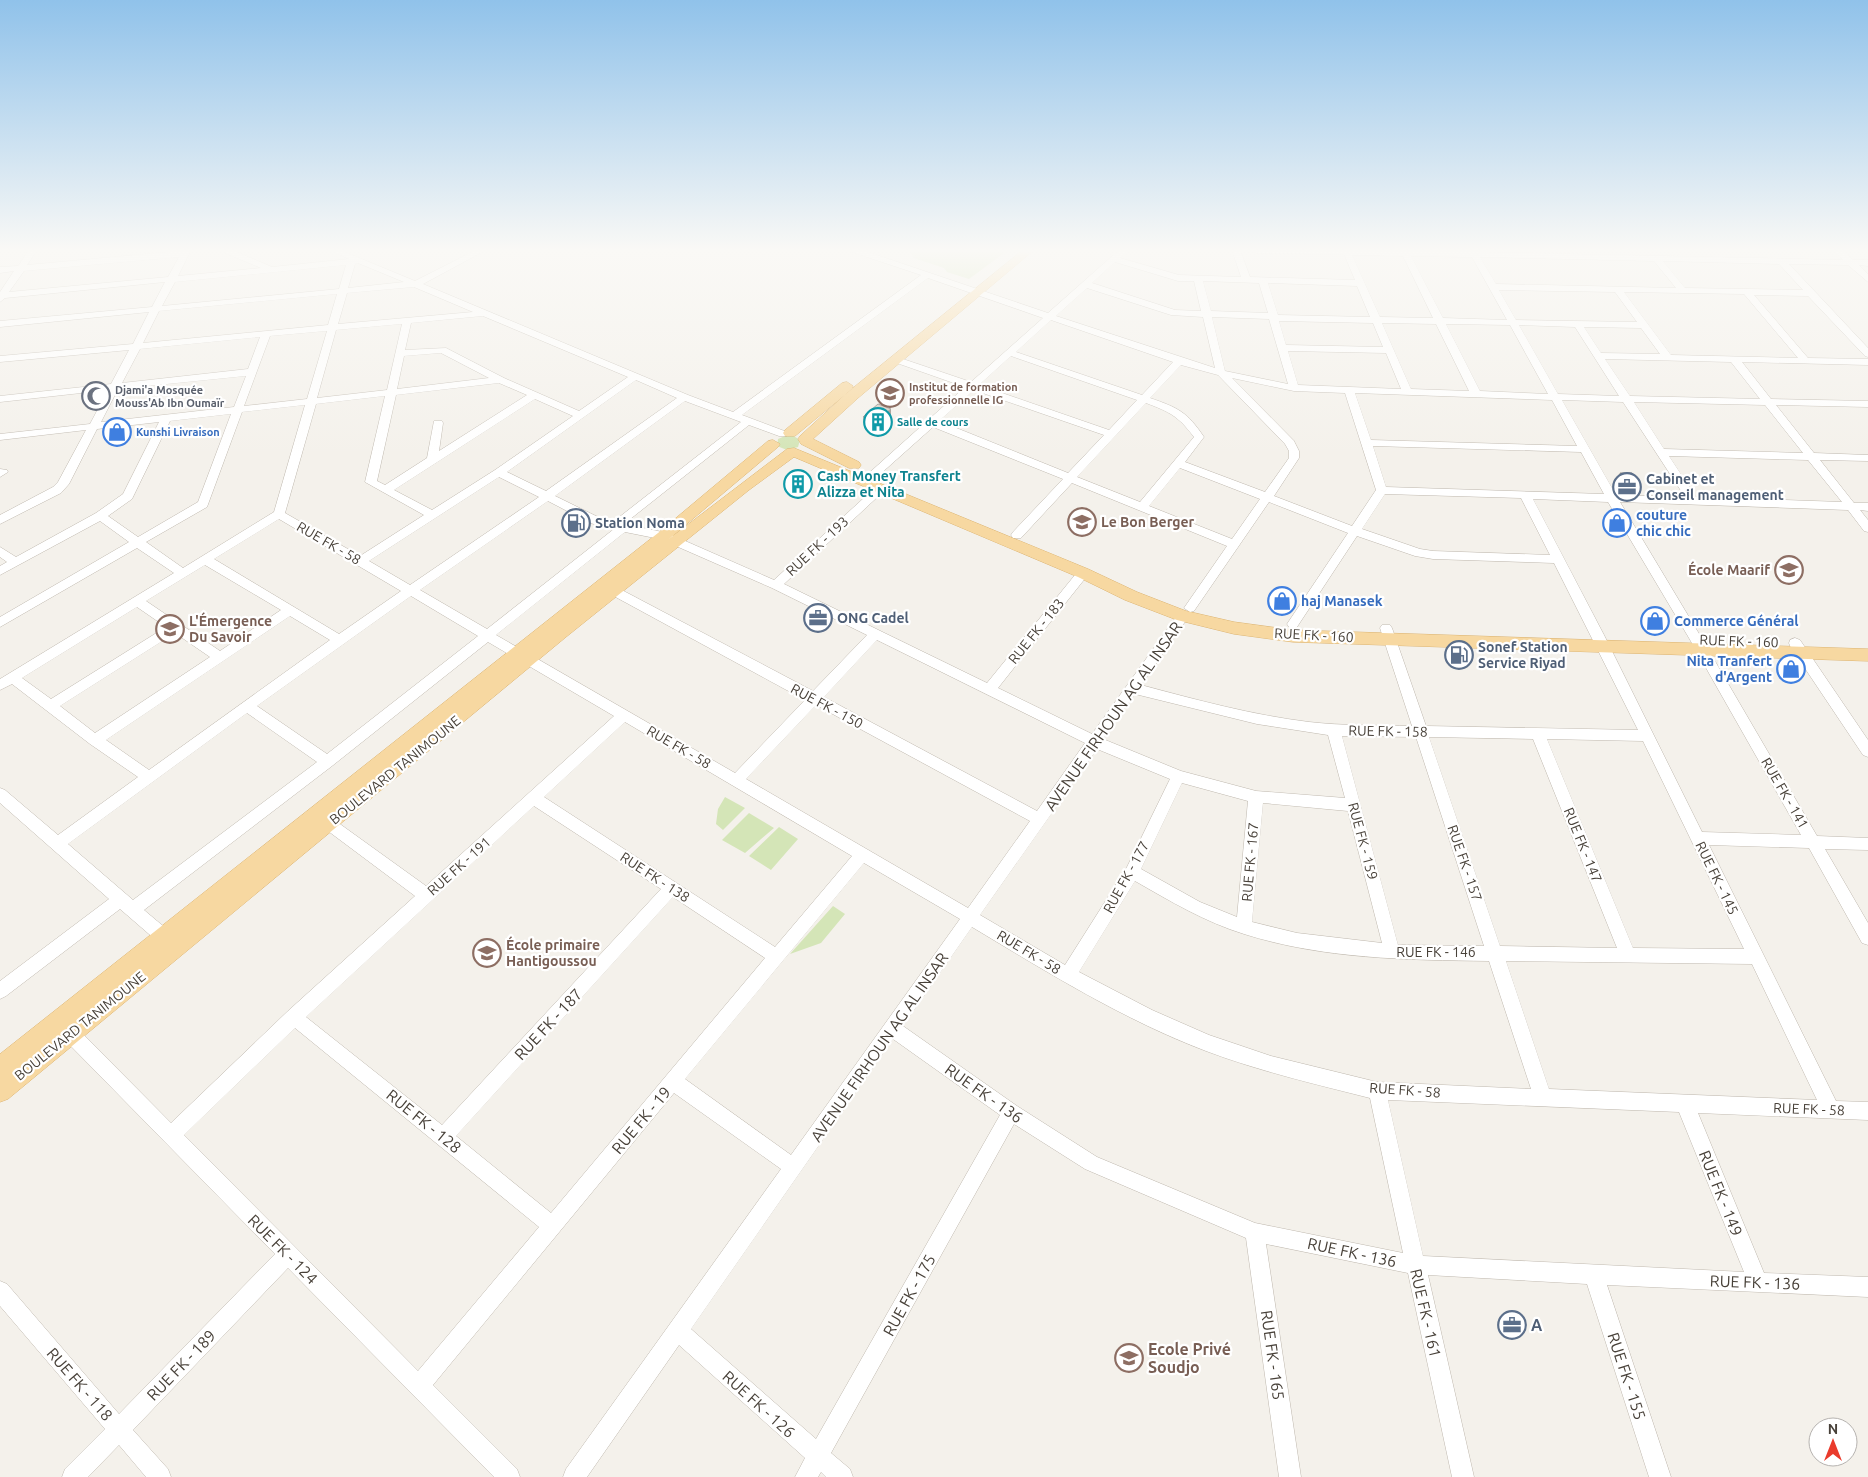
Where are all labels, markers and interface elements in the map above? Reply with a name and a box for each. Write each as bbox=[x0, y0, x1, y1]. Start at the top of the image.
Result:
school or university icon: Institut de formation professionnelle IG bbox=[875, 378, 905, 408]
mosque icon: Djami'a Mosquée Mouss'Ab Ibn Oumaïr bbox=[81, 381, 111, 411]
place label: Institut de formation professionnelle IG bbox=[909, 381, 1018, 406]
place label: Djami'a Mosquée Mouss'Ab Ibn Oumaïr bbox=[115, 384, 225, 409]
building icon: Salle de cours bbox=[863, 407, 893, 437]
place label: Salle de cours bbox=[897, 416, 968, 428]
shop icon: Kunshi Livraison bbox=[102, 417, 132, 447]
place label: Kunshi Livraison bbox=[136, 426, 220, 438]
place label: Cash Money Transfert Alizza et Nita bbox=[817, 468, 961, 500]
building icon: Cash Money Transfert Alizza et Nita bbox=[783, 469, 813, 499]
place label: Cabinet et Conseil management bbox=[1646, 471, 1784, 503]
office icon: Cabinet et Conseil management bbox=[1612, 472, 1642, 502]
school or university icon: Le Bon Berger bbox=[1067, 507, 1097, 537]
place label: couture chic chic bbox=[1636, 507, 1691, 539]
fuel station icon: Station Noma bbox=[561, 508, 591, 538]
shop icon: couture chic chic bbox=[1602, 508, 1632, 538]
street label: RUE FK - 193 bbox=[783, 513, 851, 579]
place label: Le Bon Berger bbox=[1101, 514, 1195, 530]
place label: Station Noma bbox=[595, 515, 685, 531]
street label: RUE FK - 58 bbox=[294, 518, 364, 568]
school or university icon: École Maarif bbox=[1774, 555, 1804, 585]
place label: École Maarif bbox=[1688, 561, 1770, 578]
shop icon: haj Manasek bbox=[1267, 586, 1297, 616]
place label: haj Manasek bbox=[1301, 593, 1383, 609]
street label: RUE FK - 183 bbox=[1005, 595, 1067, 667]
office icon: ONG Cadel bbox=[803, 603, 833, 633]
shop icon: Commerce Général bbox=[1640, 606, 1670, 636]
place label: ONG Cadel bbox=[837, 610, 909, 626]
place label: L'Émergence Du Savoir bbox=[189, 612, 272, 645]
place label: Commerce Général bbox=[1674, 613, 1799, 629]
school or university icon: L'Émergence Du Savoir bbox=[155, 614, 185, 644]
street label: AVENUE FIRHOUN AG AL INSAR bbox=[1041, 618, 1185, 814]
street label: RUE FK - 160 bbox=[1274, 625, 1354, 645]
street label: RUE FK - 160 bbox=[1699, 632, 1779, 650]
place label: Sonef Station Service Riyad bbox=[1478, 639, 1568, 671]
fuel station icon: Sonef Station Service Riyad bbox=[1444, 640, 1474, 670]
place label: Nita Tranfert d'Argent bbox=[1686, 653, 1772, 685]
shop icon: Nita Tranfert d'Argent bbox=[1776, 654, 1806, 684]
street label: RUE FK - 150 bbox=[788, 680, 866, 732]
street label: BOULEVARD TANIMOUNE bbox=[326, 712, 464, 828]
street label: RUE FK - 58 bbox=[644, 722, 714, 772]
street label: RUE FK - 158 bbox=[1348, 722, 1428, 740]
street label: RUE FK - 141 bbox=[1758, 755, 1812, 831]
street label: RUE FK - 159 bbox=[1345, 801, 1381, 881]
street label: RUE FK - 147 bbox=[1561, 805, 1605, 885]
street label: RUE FK - 167 bbox=[1239, 822, 1261, 902]
street label: RUE FK - 157 bbox=[1445, 823, 1485, 903]
street label: RUE FK - 191 bbox=[424, 833, 494, 899]
street label: RUE FK - 177 bbox=[1100, 838, 1152, 916]
street label: RUE FK - 145 bbox=[1692, 839, 1742, 917]
street label: RUE FK - 138 bbox=[617, 849, 693, 905]
street label: RUE FK - 58 bbox=[994, 927, 1064, 977]
place label: École primaire Hantigoussou bbox=[506, 936, 600, 969]
school or university icon: École primaire Hantigoussou bbox=[472, 938, 502, 968]
street label: RUE FK - 146 bbox=[1396, 944, 1476, 960]
street label: AVENUE FIRHOUN AG AL INSAR bbox=[807, 949, 951, 1145]
street label: BOULEVARD TANIMOUNE bbox=[11, 968, 149, 1084]
street label: RUE FK - 187 bbox=[510, 985, 586, 1063]
street label: RUE FK - 136 bbox=[942, 1060, 1026, 1126]
street label: RUE FK - 58 bbox=[1369, 1080, 1441, 1100]
street label: RUE FK - 19 bbox=[608, 1083, 674, 1157]
street label: RUE FK - 128 bbox=[383, 1085, 465, 1157]
street label: RUE FK - 58 bbox=[1773, 1100, 1845, 1118]
street label: RUE FK - 149 bbox=[1696, 1148, 1746, 1238]
street label: RUE FK - 124 bbox=[245, 1211, 321, 1287]
street label: RUE FK - 136 bbox=[1306, 1234, 1398, 1270]
street label: RUE FK - 175 bbox=[879, 1251, 939, 1339]
street label: RUE FK - 161 bbox=[1407, 1267, 1445, 1359]
street label: RUE FK - 136 bbox=[1709, 1271, 1801, 1293]
street label: RUE FK - 165 bbox=[1258, 1309, 1288, 1401]
office icon: A bbox=[1497, 1310, 1527, 1340]
place label: A bbox=[1531, 1316, 1543, 1334]
street label: RUE FK - 189 bbox=[143, 1326, 219, 1404]
street label: RUE FK - 155 bbox=[1604, 1330, 1650, 1422]
place label: Ecole Privé Soudjo bbox=[1148, 1340, 1231, 1376]
school or university icon: Ecole Privé Soudjo bbox=[1114, 1343, 1144, 1373]
street label: RUE FK - 118 bbox=[43, 1344, 117, 1424]
street label: RUE FK - 126 bbox=[719, 1367, 799, 1441]
north arrow bbox=[1808, 1417, 1858, 1467]
text: N bbox=[1828, 1421, 1838, 1437]

